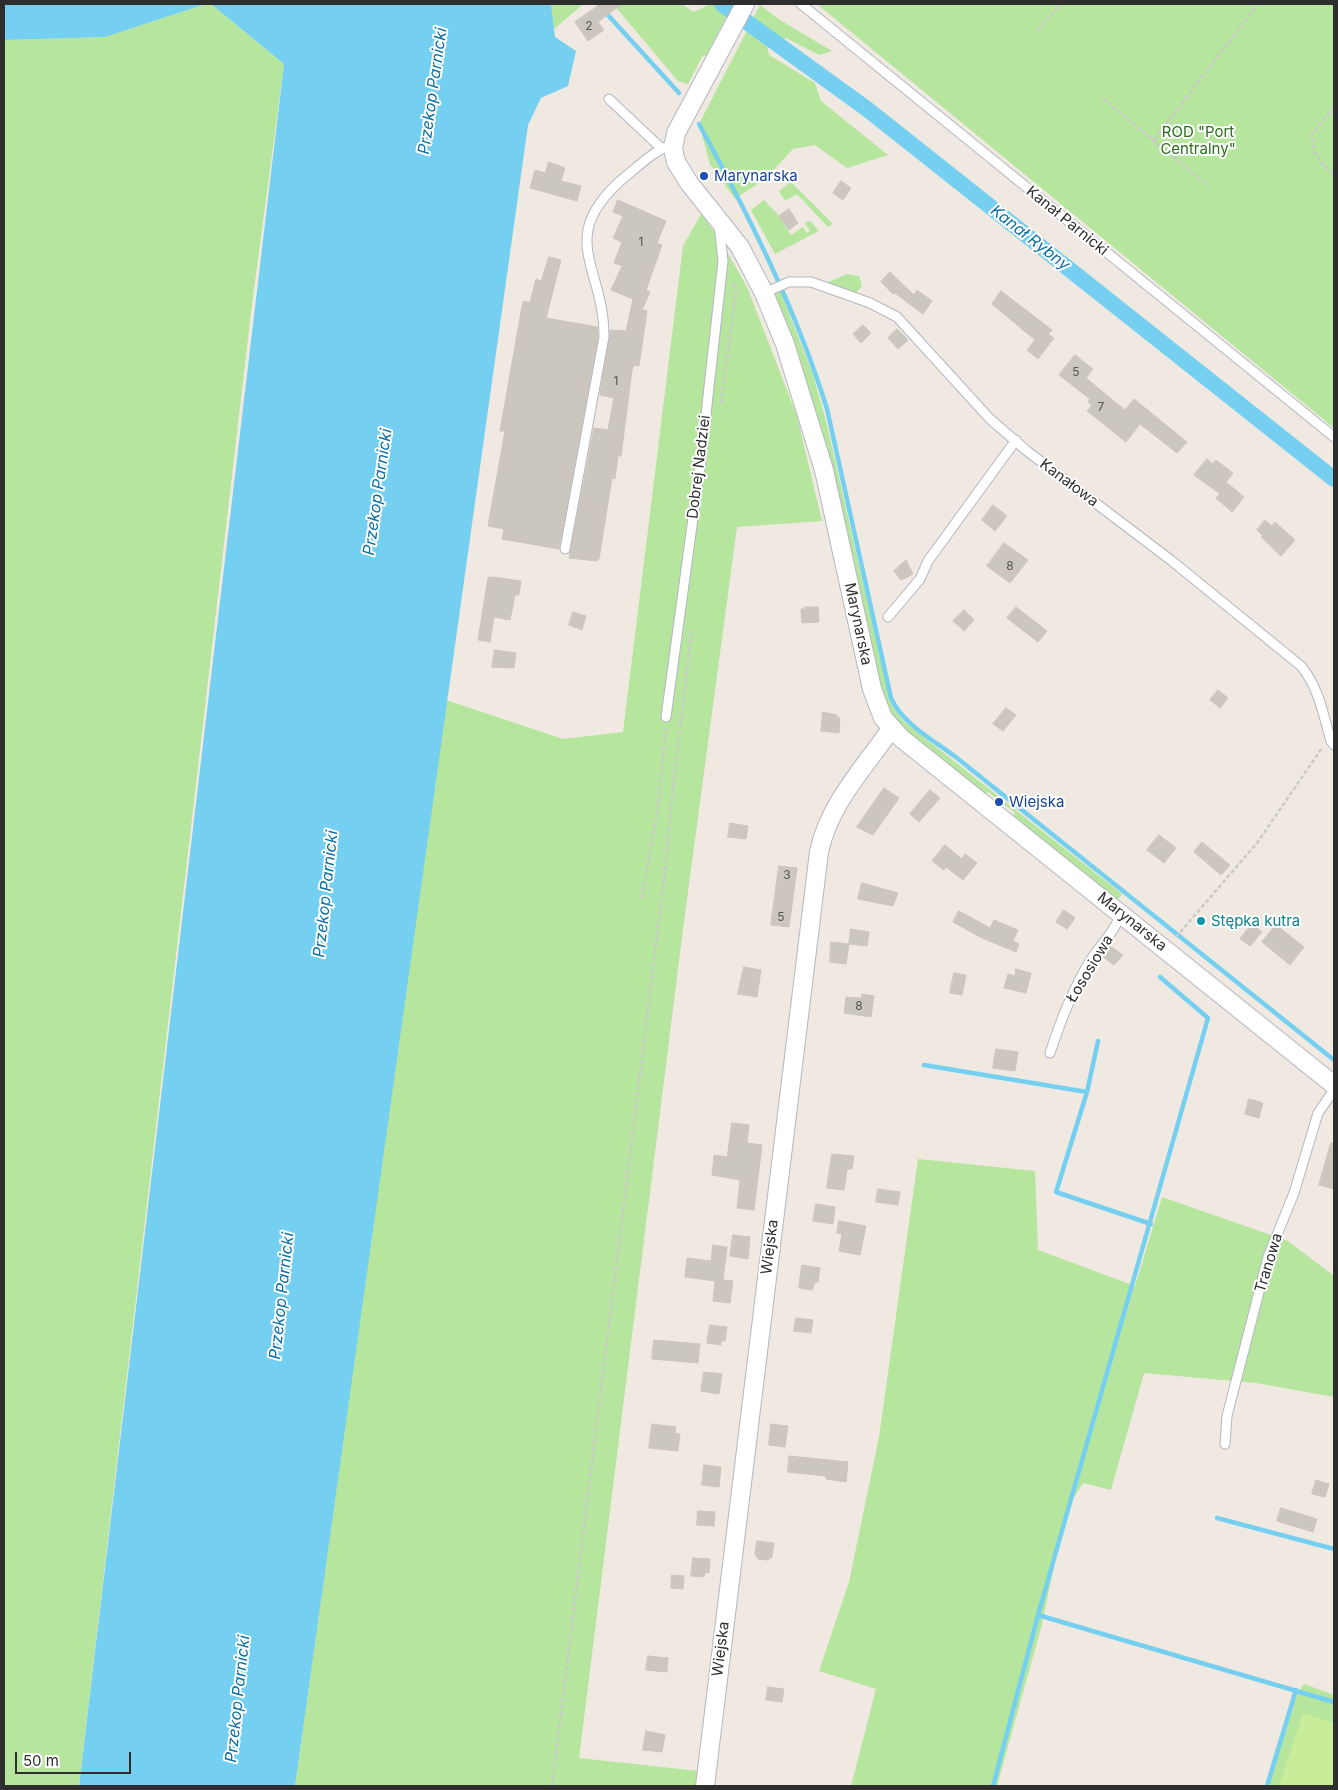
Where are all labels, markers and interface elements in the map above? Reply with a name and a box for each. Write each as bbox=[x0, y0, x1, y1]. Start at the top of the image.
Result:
house number: 2 bbox=[585, 19, 593, 33]
water label: Przekop Parnicki bbox=[415, 26, 451, 156]
park label: ROD "Port Centralny" bbox=[1160, 123, 1236, 158]
place label: Marynarska bbox=[714, 167, 798, 185]
marker: Marynarska bbox=[698, 170, 710, 182]
street label: Kanał Parnicki bbox=[1022, 182, 1112, 260]
water label: Kanał Rybny bbox=[987, 201, 1073, 275]
house number: 1 bbox=[639, 235, 643, 249]
house number: 5 bbox=[1072, 365, 1080, 379]
house number: 1 bbox=[614, 374, 618, 388]
house number: 7 bbox=[1098, 400, 1104, 414]
street label: Dobrej Nadziei bbox=[684, 414, 714, 520]
water label: Przekop Parnicki bbox=[360, 427, 396, 557]
street label: Kanałowa bbox=[1036, 455, 1102, 511]
house number: 8 bbox=[1006, 559, 1014, 573]
street label: Marynarska bbox=[840, 581, 876, 667]
place label: Wiejska bbox=[1009, 793, 1064, 811]
marker: Wiejska bbox=[993, 796, 1005, 808]
water label: Przekop Parnicki bbox=[310, 829, 342, 959]
house number: 3 bbox=[783, 868, 791, 882]
street label: Marynarska bbox=[1094, 889, 1170, 955]
house number: 5 bbox=[777, 910, 785, 924]
place label: Stępka kutra bbox=[1211, 912, 1300, 930]
marker: Stępka kutra bbox=[1195, 915, 1207, 927]
street label: Łososiowa bbox=[1063, 932, 1117, 1006]
house number: 8 bbox=[855, 999, 863, 1013]
street label: Wiejska bbox=[758, 1218, 782, 1276]
water label: Przekop Parnicki bbox=[266, 1231, 298, 1361]
street label: Tranowa bbox=[1251, 1231, 1287, 1295]
street label: Wiejska bbox=[709, 1620, 733, 1678]
water label: Przekop Parnicki bbox=[222, 1634, 254, 1764]
scale bar bbox=[18, 1742, 134, 1774]
text: 50 m bbox=[23, 1751, 59, 1770]

